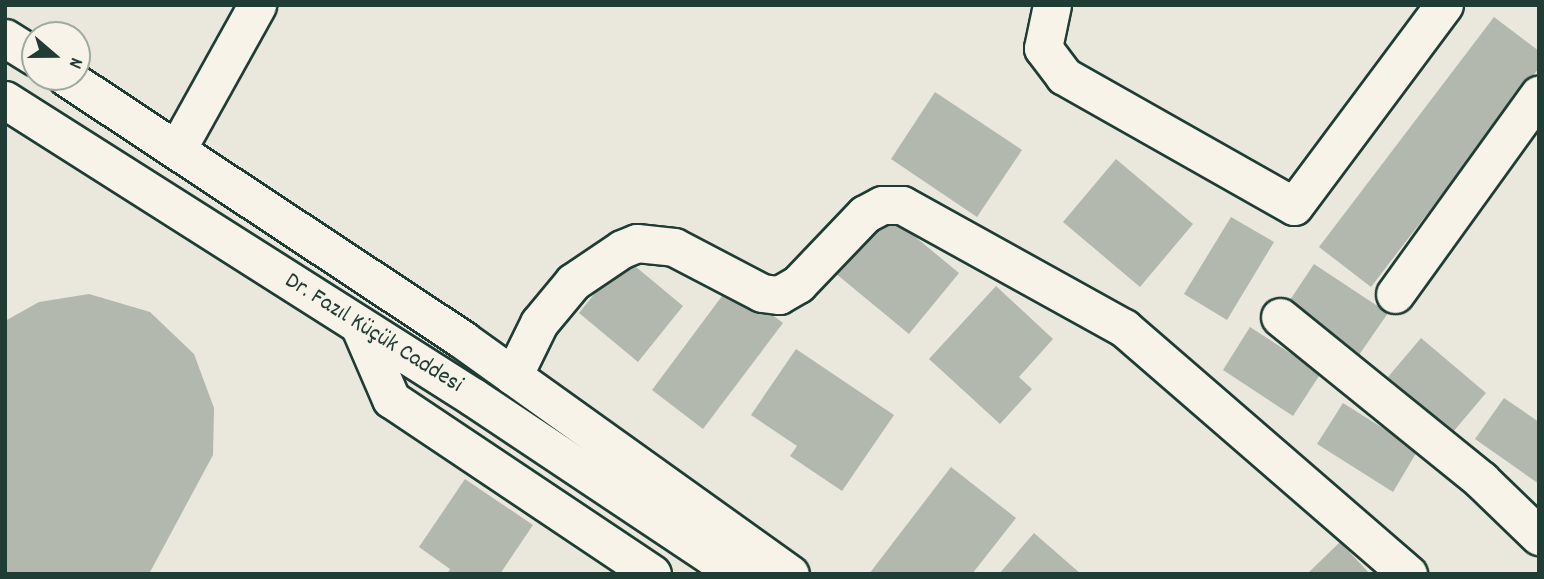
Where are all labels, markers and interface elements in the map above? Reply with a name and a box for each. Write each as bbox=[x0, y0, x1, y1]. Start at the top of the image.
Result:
north arrow bbox=[21, 21, 91, 91]
text: N bbox=[60, 54, 89, 72]
street label: Dr. Fazıl Küçük Caddesi bbox=[278, 267, 468, 401]

